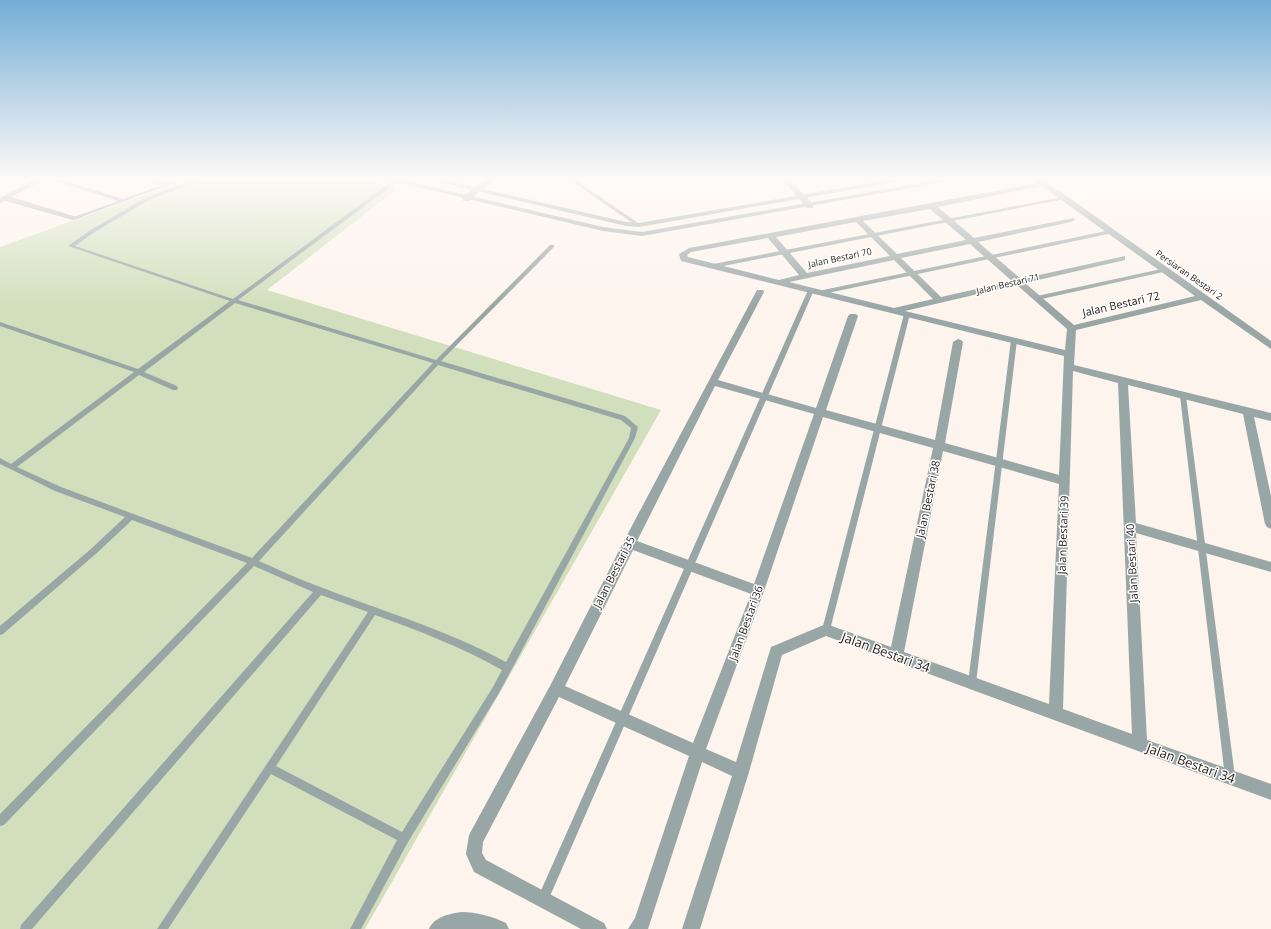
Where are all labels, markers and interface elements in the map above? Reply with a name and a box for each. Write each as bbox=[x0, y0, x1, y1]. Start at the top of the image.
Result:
street label: Jalan Bestari 70 bbox=[806, 244, 873, 271]
street label: Persiaran Bestari 2 bbox=[1153, 247, 1225, 303]
street label: Jalan Bestari 71 bbox=[974, 270, 1041, 297]
street label: Jalan Bestari 72 bbox=[1080, 287, 1161, 320]
street label: Jalan Bestari 38 bbox=[912, 459, 943, 540]
street label: Jalan Bestari 39 bbox=[1054, 495, 1071, 576]
street label: Jalan Bestari 40 bbox=[1122, 523, 1141, 604]
street label: Jalan Bestari 35 bbox=[589, 533, 638, 611]
street label: Jalan Bestari 36 bbox=[725, 583, 766, 663]
street label: Jalan Bestari 34 bbox=[837, 627, 933, 677]
street label: Jalan Bestari 34 bbox=[1142, 738, 1238, 788]

